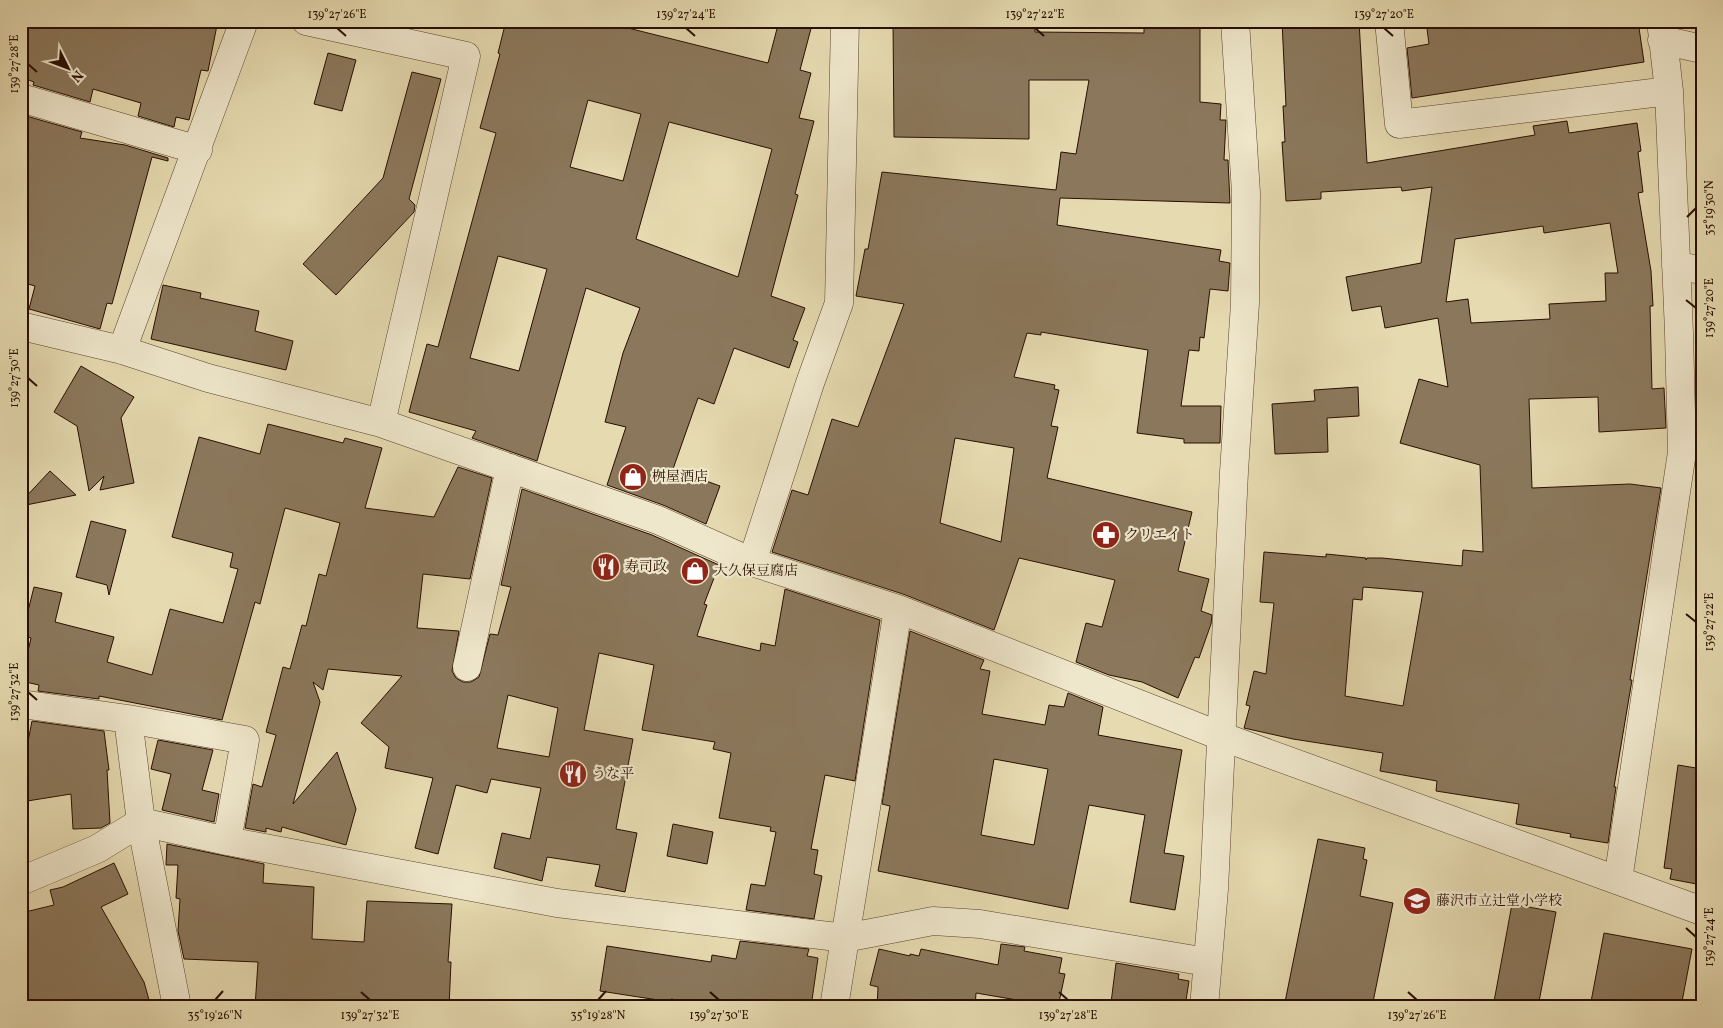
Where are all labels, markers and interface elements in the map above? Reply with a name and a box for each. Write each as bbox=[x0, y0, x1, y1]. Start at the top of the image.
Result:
text: 139°27'26"E bbox=[308, 7, 367, 23]
text: 139°27'24"E bbox=[656, 7, 716, 23]
text: 139°27'22"E bbox=[1005, 7, 1065, 23]
text: 139°27'20"E bbox=[1354, 7, 1414, 23]
text: 139°27'28"E bbox=[7, 34, 23, 94]
north arrow bbox=[42, 42, 92, 92]
text: N bbox=[66, 66, 87, 86]
text: 35°19'30"N bbox=[1702, 180, 1718, 236]
text: 139°27'20"E bbox=[1702, 278, 1718, 338]
text: 139°27'30"E bbox=[7, 348, 23, 408]
shop icon: 桝屋酒店 bbox=[618, 462, 648, 492]
place label: 桝屋酒店 bbox=[652, 468, 708, 487]
pharmacy icon: クリエイト bbox=[1091, 520, 1121, 550]
place label: クリエイト bbox=[1125, 526, 1195, 545]
restaurant icon: 寿司政 bbox=[591, 552, 621, 582]
shop icon: 大久保豆腐店 bbox=[680, 556, 710, 586]
place label: 寿司政 bbox=[625, 558, 667, 577]
place label: 大久保豆腐店 bbox=[714, 562, 798, 581]
text: 139°27'22"E bbox=[1702, 592, 1718, 652]
text: 139°27'32"E bbox=[7, 663, 23, 721]
restaurant icon: うな平 bbox=[558, 759, 588, 789]
place label: うな平 bbox=[592, 765, 634, 784]
school or university icon: 藤沢市立辻堂小学校 bbox=[1402, 886, 1432, 916]
place label: 藤沢市立辻堂小学校 bbox=[1436, 892, 1562, 911]
text: 139°27'24"E bbox=[1702, 907, 1718, 967]
text: 35°19'26"N bbox=[188, 1008, 243, 1024]
text: 139°27'32"E bbox=[341, 1008, 399, 1024]
text: 35°19'28"N bbox=[571, 1008, 626, 1024]
text: 139°27'30"E bbox=[689, 1008, 749, 1024]
text: 139°27'28"E bbox=[1038, 1008, 1098, 1024]
text: 139°27'26"E bbox=[1388, 1008, 1447, 1024]

